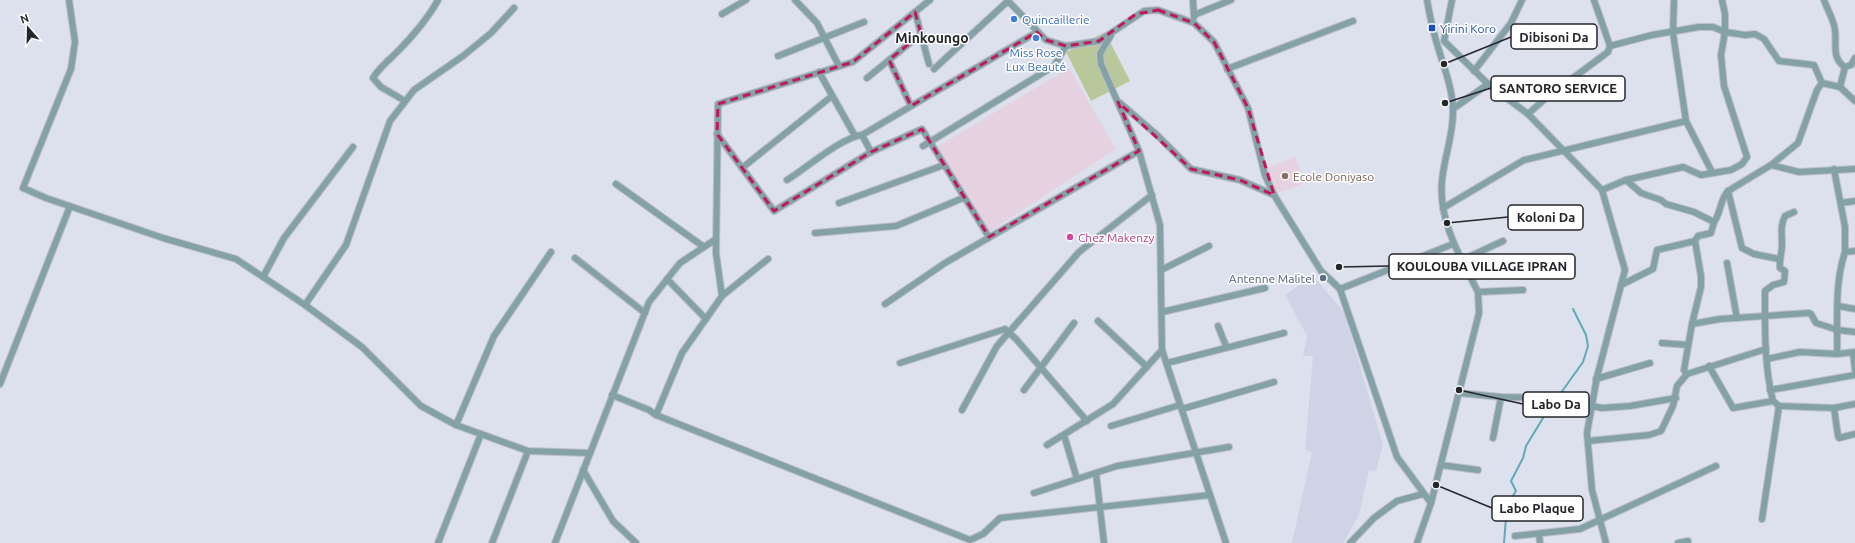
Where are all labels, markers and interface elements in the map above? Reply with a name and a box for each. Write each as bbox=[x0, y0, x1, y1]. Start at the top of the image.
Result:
north arrow bbox=[8, 8, 48, 48]
text: N bbox=[19, 12, 30, 26]
place label: Quincaillerie bbox=[1022, 13, 1090, 26]
marker: Quincaillerie bbox=[1009, 14, 1019, 24]
place label: Yirini Koro bbox=[1440, 22, 1496, 35]
marker: Yirini Koro bbox=[1427, 23, 1437, 33]
callout: Dibisoni Da bbox=[1511, 24, 1597, 49]
district label: Minkoungo bbox=[895, 30, 969, 46]
text: Dibisoni Da bbox=[1519, 30, 1589, 44]
marker: Miss Rose Lux Beauté bbox=[1031, 33, 1041, 43]
place label: Miss Rose Lux Beauté bbox=[1006, 46, 1066, 73]
callout: SANTORO SERVICE bbox=[1491, 76, 1625, 101]
text: SANTORO SERVICE bbox=[1499, 81, 1617, 95]
place label: Ecole Doniyaso bbox=[1293, 170, 1374, 183]
marker: Ecole Doniyaso bbox=[1280, 171, 1290, 181]
callout: Koloni Da bbox=[1508, 205, 1583, 230]
text: Koloni Da bbox=[1517, 210, 1575, 224]
place label: Chez Makenzy bbox=[1078, 231, 1155, 244]
marker: Chez Makenzy bbox=[1065, 232, 1075, 242]
callout: KOULOUBA VILLAGE IPRAN bbox=[1389, 254, 1575, 279]
text: KOULOUBA VILLAGE IPRAN bbox=[1397, 259, 1567, 273]
place label: Antenne Malitel bbox=[1229, 272, 1315, 285]
marker: Antenne Malitel bbox=[1318, 273, 1328, 283]
callout: Labo Da bbox=[1523, 392, 1589, 417]
text: Labo Da bbox=[1531, 397, 1581, 411]
callout: Labo Plaque bbox=[1492, 496, 1583, 521]
text: Labo Plaque bbox=[1499, 501, 1575, 515]

